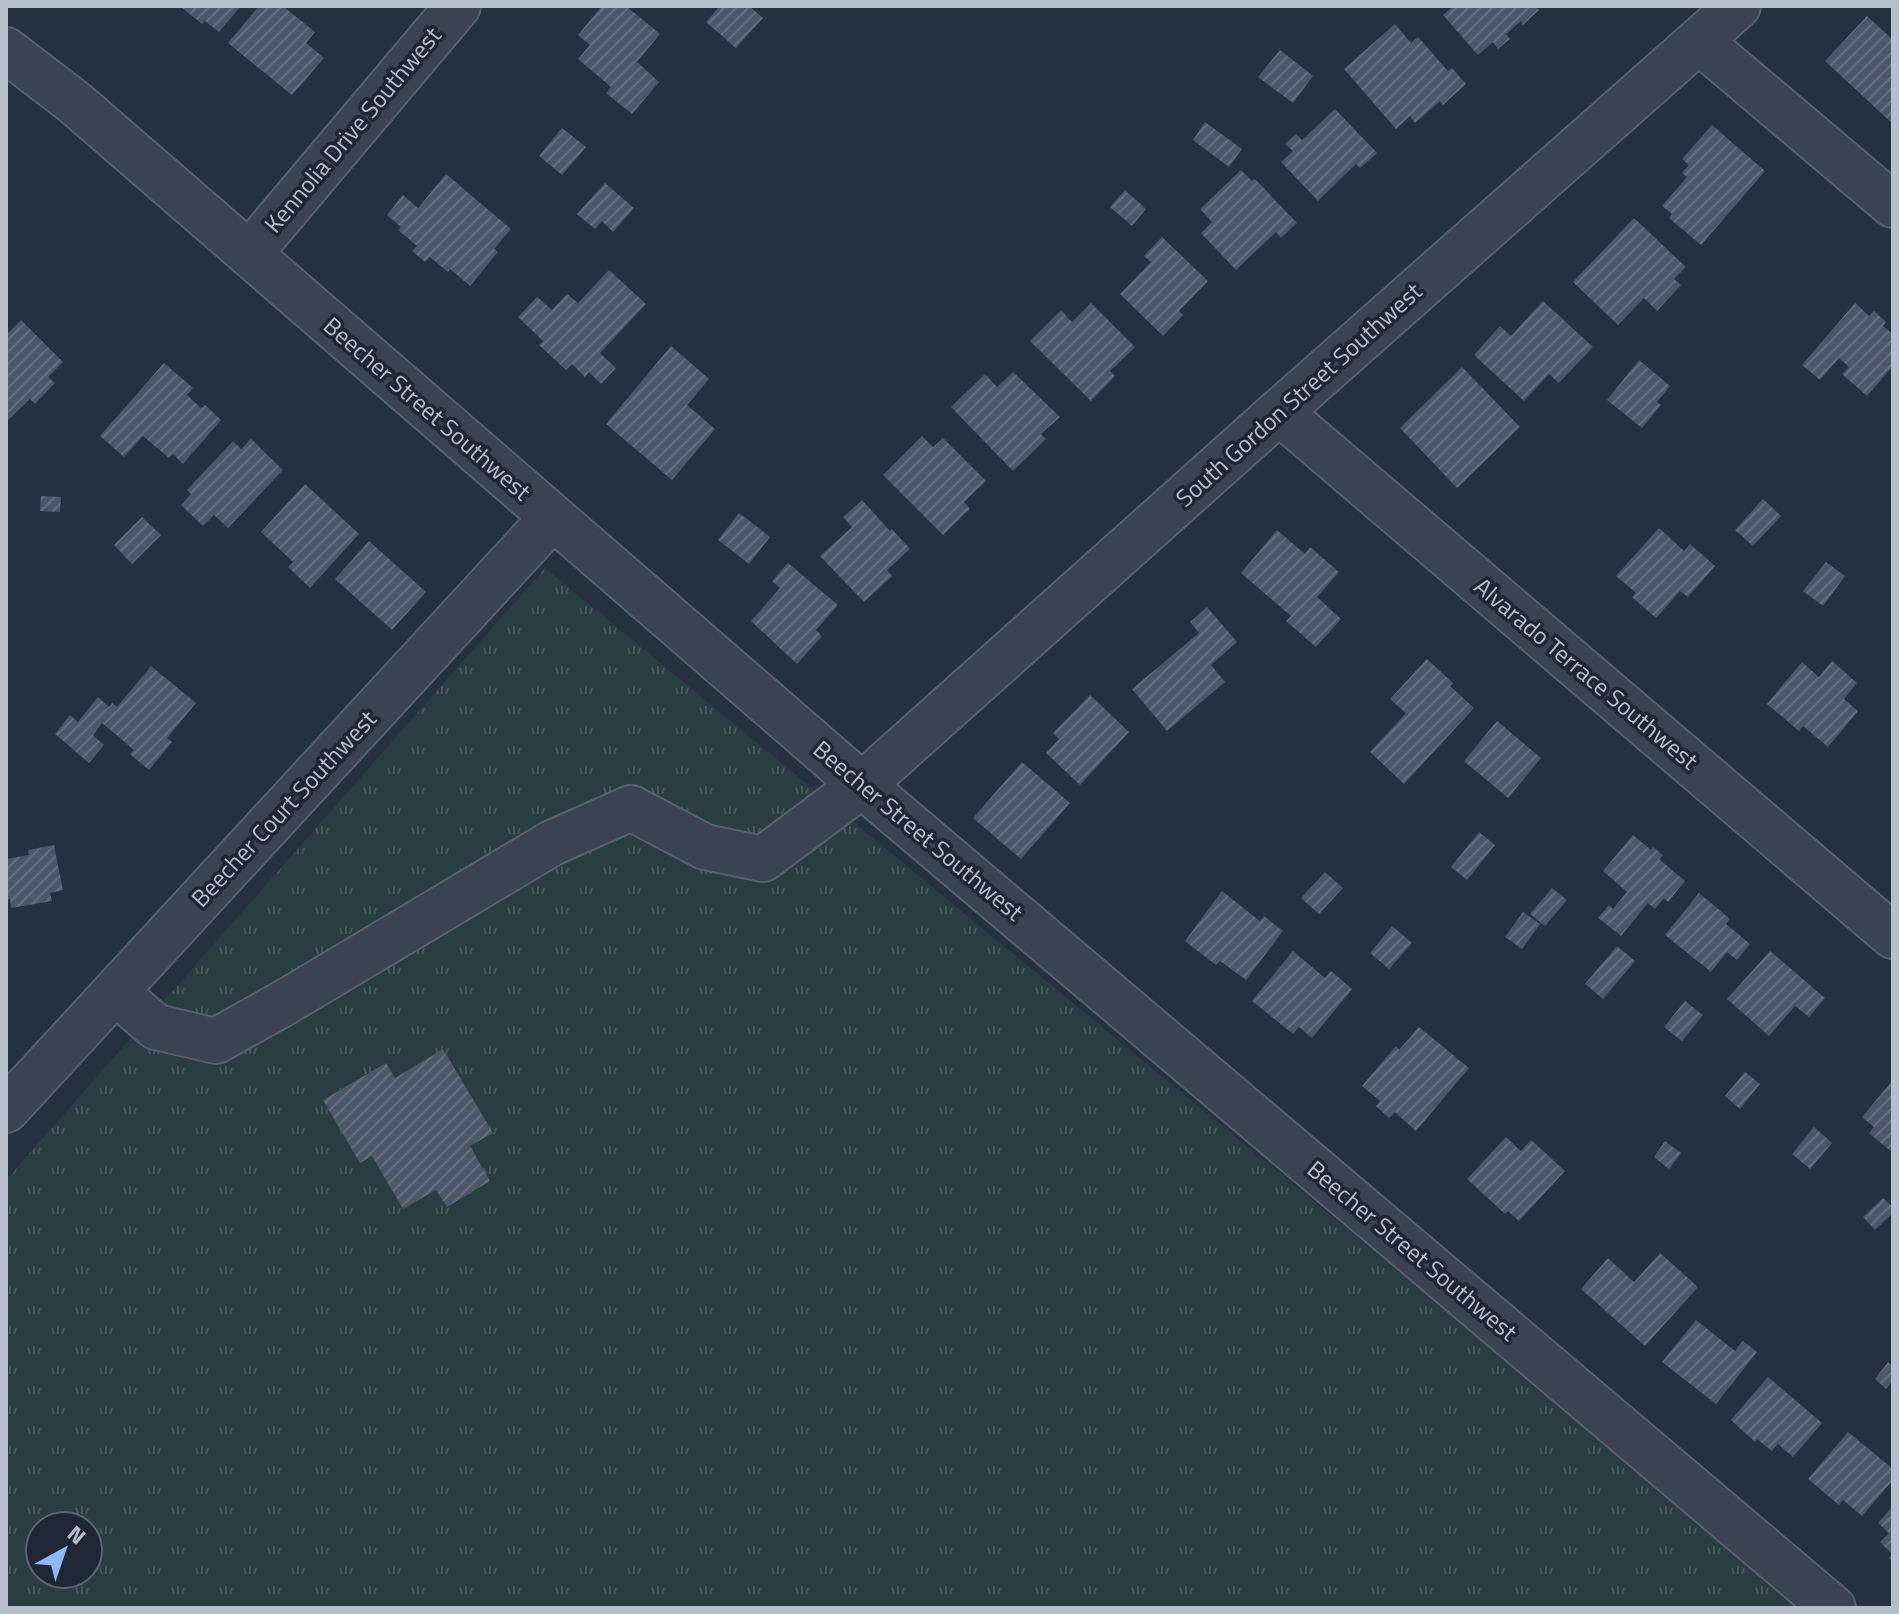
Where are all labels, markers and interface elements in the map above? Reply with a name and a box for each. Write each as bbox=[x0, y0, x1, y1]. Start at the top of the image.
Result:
street label: Kennolia Drive Southwest bbox=[255, 18, 450, 240]
street label: South Gordon Street Southwest bbox=[1167, 273, 1430, 515]
street label: Beecher Street Southwest bbox=[316, 308, 540, 509]
street label: Alvarado Terrace Southwest bbox=[1467, 569, 1707, 778]
street label: Beecher Court Southwest bbox=[182, 701, 385, 915]
street label: Beecher Street Southwest bbox=[806, 731, 1032, 929]
street label: Beecher Street Southwest bbox=[1300, 1151, 1526, 1349]
north arrow bbox=[24, 1510, 104, 1590]
text: N bbox=[60, 1517, 94, 1553]

